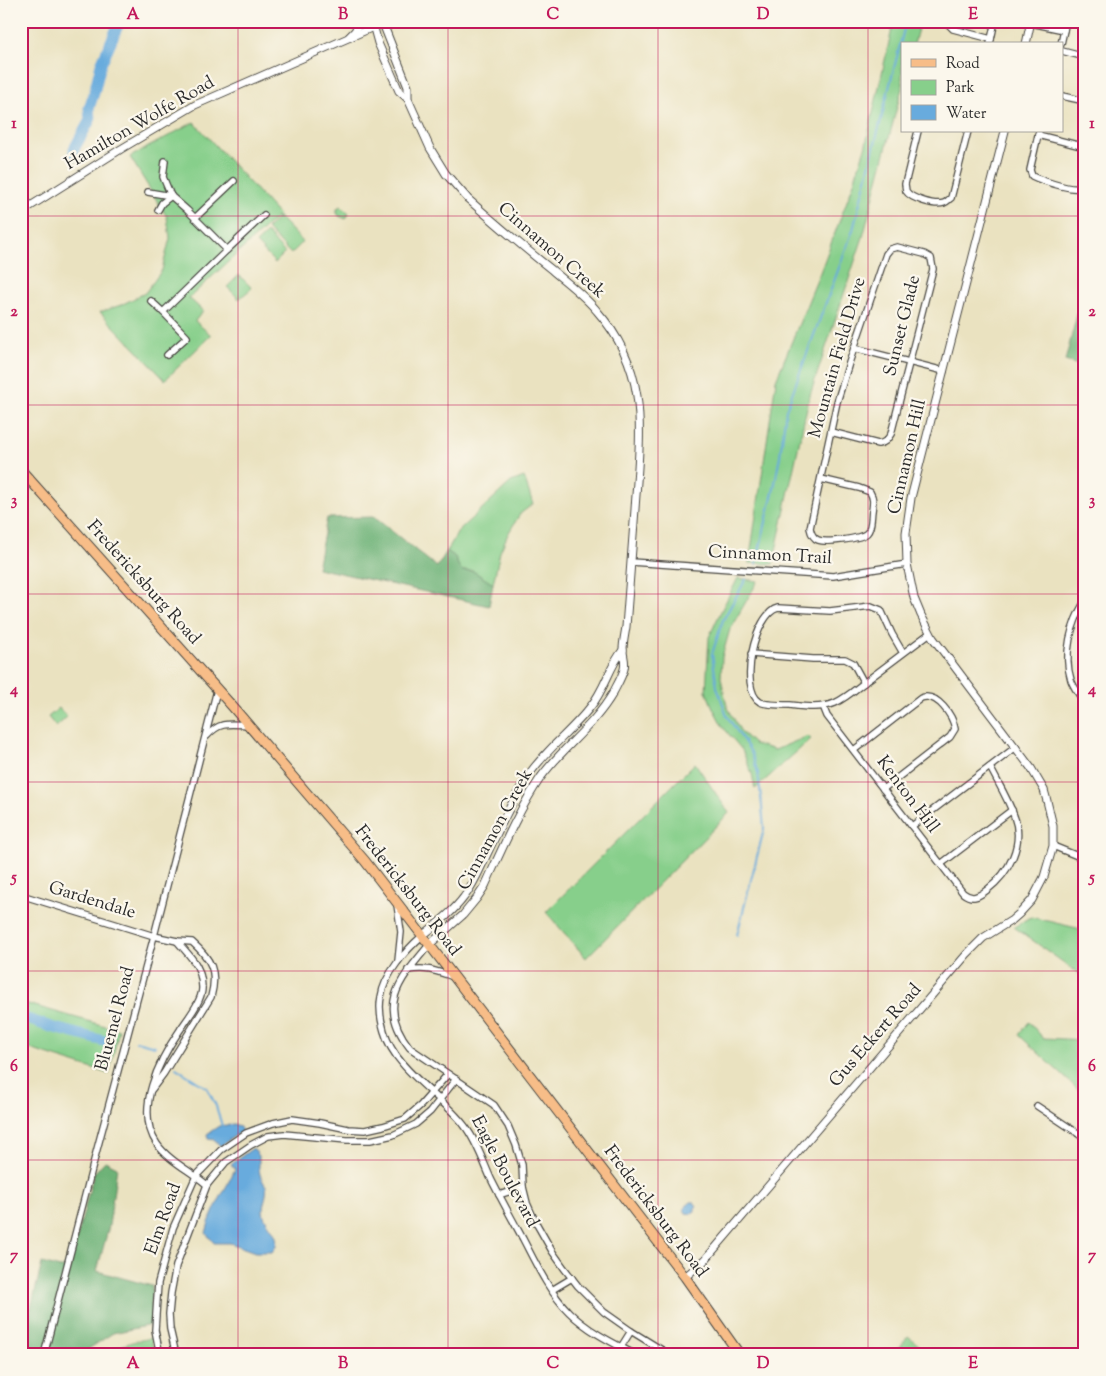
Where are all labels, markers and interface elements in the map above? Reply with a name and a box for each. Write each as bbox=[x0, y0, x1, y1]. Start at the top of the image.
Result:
text: A bbox=[127, 4, 140, 27]
text: B bbox=[338, 4, 348, 27]
text: C bbox=[547, 4, 560, 27]
text: D bbox=[757, 4, 770, 27]
text: E bbox=[968, 4, 978, 27]
legend bbox=[901, 42, 1064, 132]
text: Road bbox=[946, 54, 980, 75]
street label: Hamilton Wolfe Road bbox=[60, 70, 220, 178]
text: Park bbox=[946, 78, 975, 99]
text: Water bbox=[946, 104, 987, 125]
text: 1 bbox=[11, 113, 17, 136]
text: 1 bbox=[1089, 113, 1095, 136]
street label: Cinnamon Creek bbox=[491, 197, 611, 305]
street label: Sunset Glade bbox=[878, 273, 928, 379]
street label: Mountain Field Drive bbox=[803, 275, 873, 441]
text: 2 bbox=[10, 301, 18, 324]
text: 2 bbox=[1088, 301, 1096, 324]
street label: Cinnamon Hill bbox=[882, 397, 934, 517]
text: 3 bbox=[11, 490, 18, 513]
text: 3 bbox=[1089, 490, 1096, 513]
street label: Fredericksburg Road bbox=[80, 515, 206, 651]
street label: Cinnamon Trail bbox=[707, 540, 833, 572]
text: 4 bbox=[9, 679, 18, 702]
text: 4 bbox=[1087, 679, 1096, 702]
street label: Kenton Hill bbox=[869, 751, 945, 839]
street label: Cinnamon Creek bbox=[452, 764, 540, 896]
street label: Fredericksburg Road bbox=[348, 820, 466, 962]
text: 5 bbox=[9, 867, 17, 890]
text: 5 bbox=[1087, 867, 1095, 890]
street label: Gardendale bbox=[45, 875, 139, 927]
street label: Bluemel Road bbox=[90, 964, 142, 1074]
street label: Gus Eckert Road bbox=[824, 978, 928, 1094]
text: 6 bbox=[10, 1056, 18, 1079]
text: 6 bbox=[1088, 1056, 1096, 1079]
street label: Eagle Boulevard bbox=[463, 1111, 545, 1233]
street label: Fredericksburg Road bbox=[597, 1140, 713, 1284]
street label: Elm Road bbox=[139, 1179, 189, 1259]
text: 7 bbox=[10, 1245, 19, 1268]
text: 7 bbox=[1088, 1245, 1097, 1268]
text: A bbox=[127, 1353, 140, 1376]
text: B bbox=[338, 1353, 348, 1376]
text: C bbox=[547, 1353, 560, 1376]
text: D bbox=[757, 1353, 770, 1376]
text: E bbox=[968, 1353, 978, 1376]

